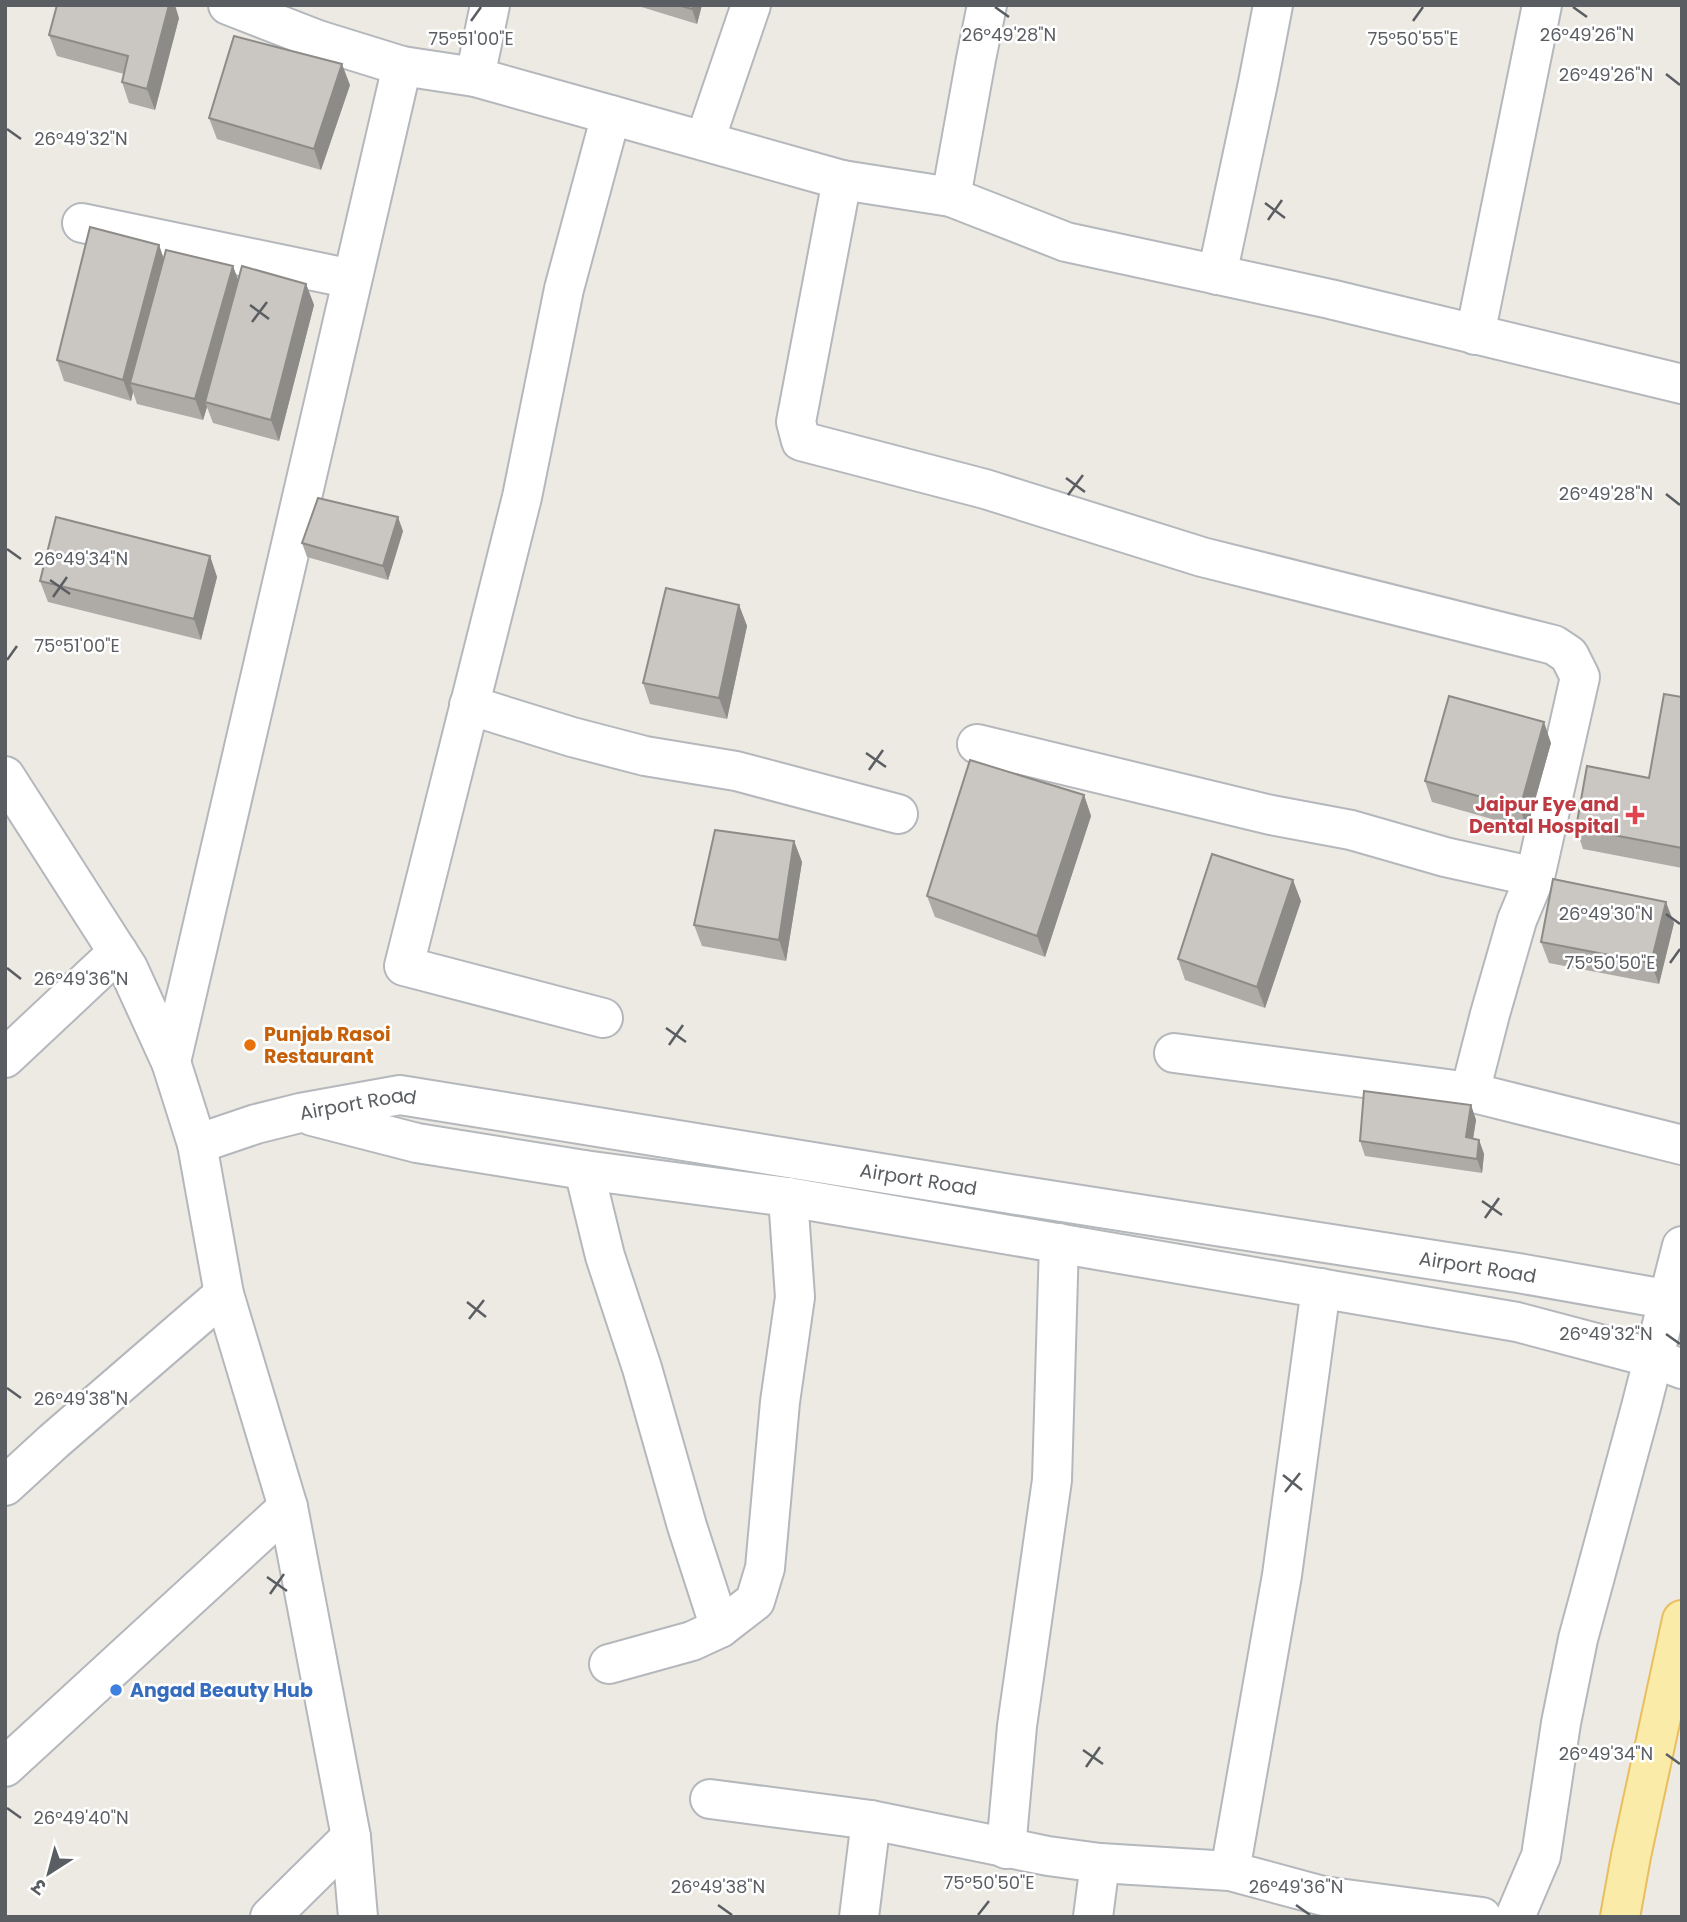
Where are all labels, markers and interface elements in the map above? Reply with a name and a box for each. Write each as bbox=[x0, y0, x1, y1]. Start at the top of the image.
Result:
text: 26°49'28"N bbox=[962, 22, 1056, 47]
text: 26°49'26"N bbox=[1540, 22, 1634, 47]
text: 75°51'00"E bbox=[428, 26, 514, 51]
text: 75°50'55"E bbox=[1367, 26, 1459, 51]
text: 26°49'26"N bbox=[1559, 62, 1653, 87]
text: 26°49'32"N bbox=[34, 126, 128, 151]
text: 26°49'28"N bbox=[1559, 481, 1653, 506]
text: 26°49'34"N bbox=[34, 546, 128, 571]
text: 75°51'00"E bbox=[34, 633, 120, 658]
place label: Jaipur Eye and Dental Hospital bbox=[1469, 791, 1619, 840]
marker: Jaipur Eye and Dental Hospital bbox=[1625, 805, 1645, 825]
text: 26°49'30"N bbox=[1559, 901, 1653, 926]
text: 75°50'50"E bbox=[1564, 950, 1656, 975]
text: 26°49'36"N bbox=[34, 966, 128, 991]
place label: Punjab Rasoi Restaurant bbox=[264, 1021, 390, 1070]
marker: Punjab Rasoi Restaurant bbox=[242, 1037, 258, 1053]
street label: Airport Road bbox=[297, 1081, 418, 1126]
street label: Airport Road bbox=[858, 1156, 979, 1202]
street label: Airport Road bbox=[1417, 1244, 1538, 1289]
text: 26°49'32"N bbox=[1559, 1321, 1653, 1346]
text: 26°49'38"N bbox=[34, 1386, 128, 1411]
place label: Angad Beauty Hub bbox=[130, 1677, 313, 1704]
marker: Angad Beauty Hub bbox=[108, 1682, 124, 1698]
text: 26°49'34"N bbox=[1559, 1741, 1653, 1766]
text: 26°49'40"N bbox=[33, 1805, 129, 1830]
north arrow bbox=[14, 1838, 84, 1908]
text: 75°50'50"E bbox=[943, 1870, 1035, 1895]
text: उ bbox=[26, 1872, 52, 1901]
text: 26°49'38"N bbox=[671, 1874, 765, 1899]
text: 26°49'36"N bbox=[1249, 1874, 1343, 1899]

